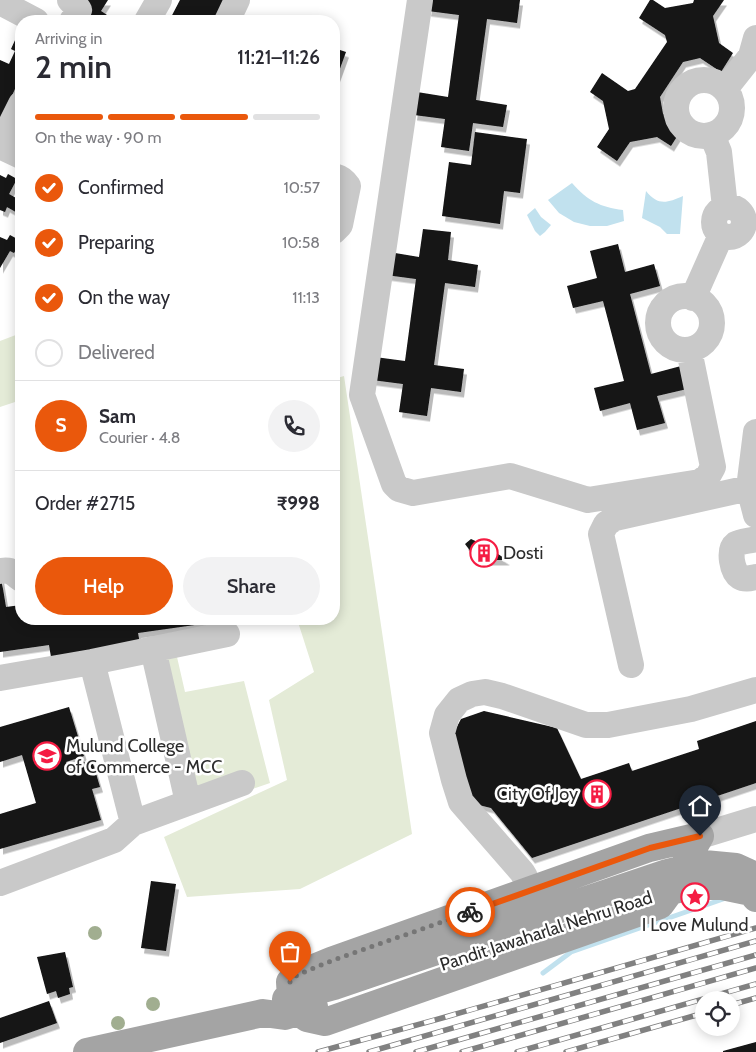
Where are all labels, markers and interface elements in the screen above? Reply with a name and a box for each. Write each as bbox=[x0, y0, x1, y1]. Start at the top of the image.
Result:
text: Arriving in bbox=[35, 29, 102, 48]
text: 11:21–11:26 bbox=[237, 46, 320, 69]
text: 2 min bbox=[35, 47, 112, 86]
text: On the way · 90 m bbox=[35, 128, 161, 147]
icon: check bbox=[35, 174, 63, 202]
text: Confirmed bbox=[78, 176, 164, 199]
text: 10:57 bbox=[284, 178, 320, 197]
icon: check bbox=[35, 229, 63, 257]
text: Preparing bbox=[78, 231, 154, 254]
text: 10:58 bbox=[282, 233, 320, 252]
icon: check bbox=[35, 284, 63, 312]
text: On the way bbox=[78, 286, 170, 309]
text: 11:13 bbox=[292, 288, 320, 307]
text: Delivered bbox=[78, 341, 155, 364]
button: phone bbox=[268, 400, 320, 452]
text: Sam bbox=[99, 405, 136, 428]
text: S bbox=[55, 414, 67, 437]
text: Courier · 4.8 bbox=[99, 428, 181, 447]
text: Order #2715 bbox=[35, 492, 135, 515]
text: ₹998 bbox=[277, 492, 320, 515]
building icon: Dosti bbox=[469, 538, 499, 568]
place label: Dosti bbox=[503, 542, 543, 564]
button: Help bbox=[35, 557, 173, 615]
button: Share bbox=[183, 557, 320, 615]
place label: Mulund College of Commerce - MCC bbox=[66, 735, 222, 778]
school or university icon: Mulund College of Commerce - MCC bbox=[32, 741, 62, 771]
building icon: City Of Joy bbox=[582, 779, 612, 809]
place label: City Of Joy bbox=[496, 783, 578, 805]
pin bbox=[679, 785, 721, 836]
icon: home bbox=[686, 792, 714, 820]
place icon: I Love Mulund bbox=[680, 882, 710, 912]
street label: Pandit Jawaharlal Nehru Road bbox=[437, 886, 655, 976]
courier bbox=[445, 887, 495, 937]
icon: bike bbox=[456, 898, 484, 926]
place label: I Love Mulund bbox=[642, 914, 748, 936]
pin bbox=[269, 931, 311, 982]
icon: bag bbox=[276, 938, 304, 966]
map controls bbox=[695, 991, 740, 1036]
button: locate bbox=[695, 991, 740, 1036]

